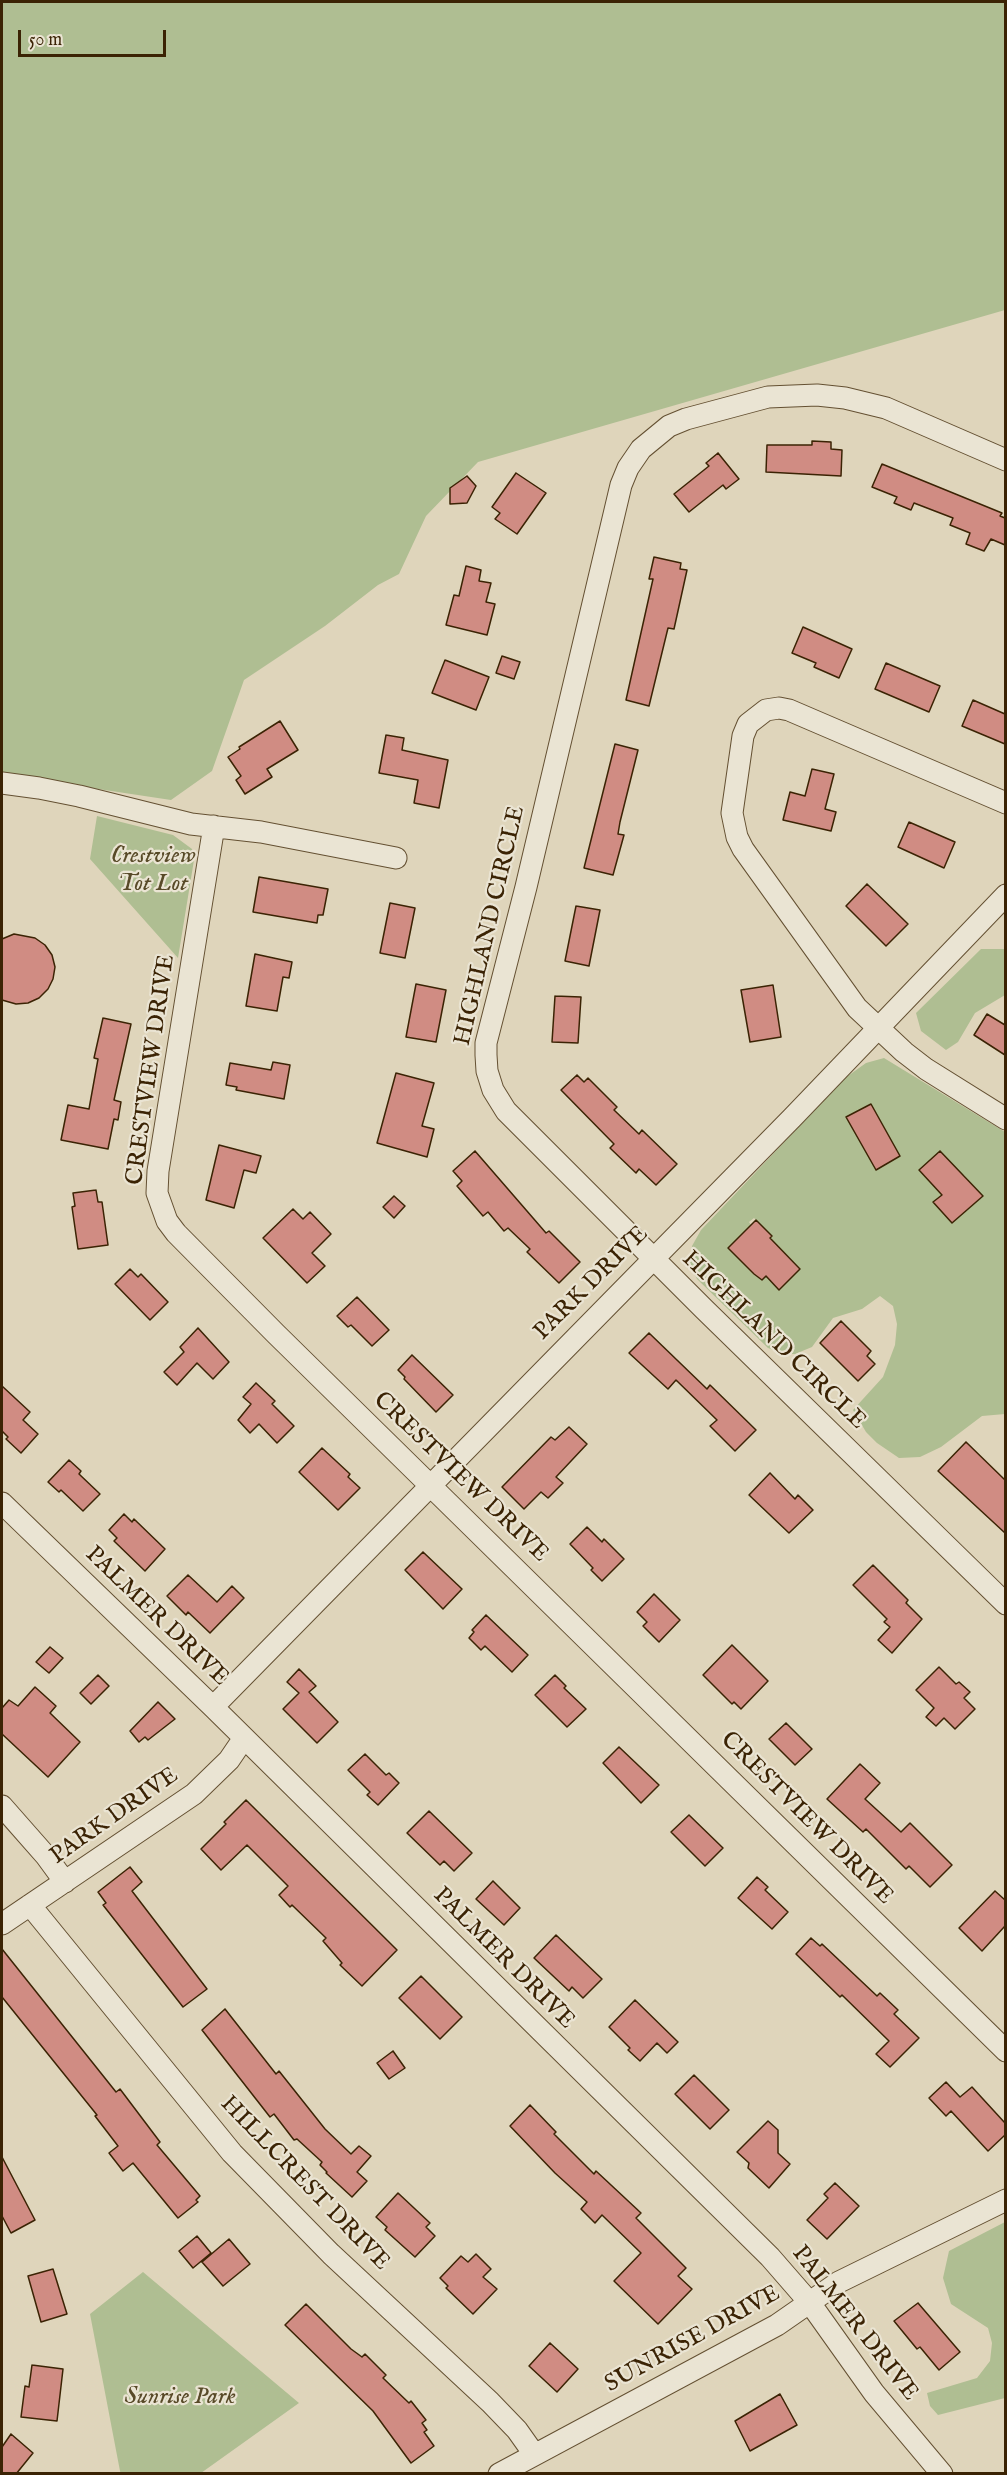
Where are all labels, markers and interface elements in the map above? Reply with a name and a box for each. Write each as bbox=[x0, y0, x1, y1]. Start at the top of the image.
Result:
scale bar bbox=[21, 18, 170, 56]
text: 50 m bbox=[29, 29, 62, 52]
street label: HIGHLAND CIRCLE bbox=[449, 803, 533, 1049]
park label: Crestview Tot Lot bbox=[111, 843, 195, 899]
street label: CRESTVIEW DRIVE bbox=[122, 953, 182, 1187]
street label: PARK DRIVE bbox=[529, 1221, 655, 1347]
street label: HIGHLAND CIRCLE bbox=[675, 1246, 871, 1436]
street label: CRESTVIEW DRIVE bbox=[366, 1387, 554, 1569]
street label: PALMER DRIVE bbox=[78, 1541, 234, 1693]
street label: CRESTVIEW DRIVE bbox=[714, 1727, 898, 1911]
street label: PARK DRIVE bbox=[45, 1762, 185, 1872]
street label: PALMER DRIVE bbox=[426, 1882, 580, 2036]
street label: HILLCREST DRIVE bbox=[213, 2091, 395, 2277]
street label: PALMER DRIVE bbox=[785, 2241, 923, 2407]
street label: SUNRISE DRIVE bbox=[600, 2280, 786, 2400]
park label: Sunrise Park bbox=[124, 2384, 236, 2412]

